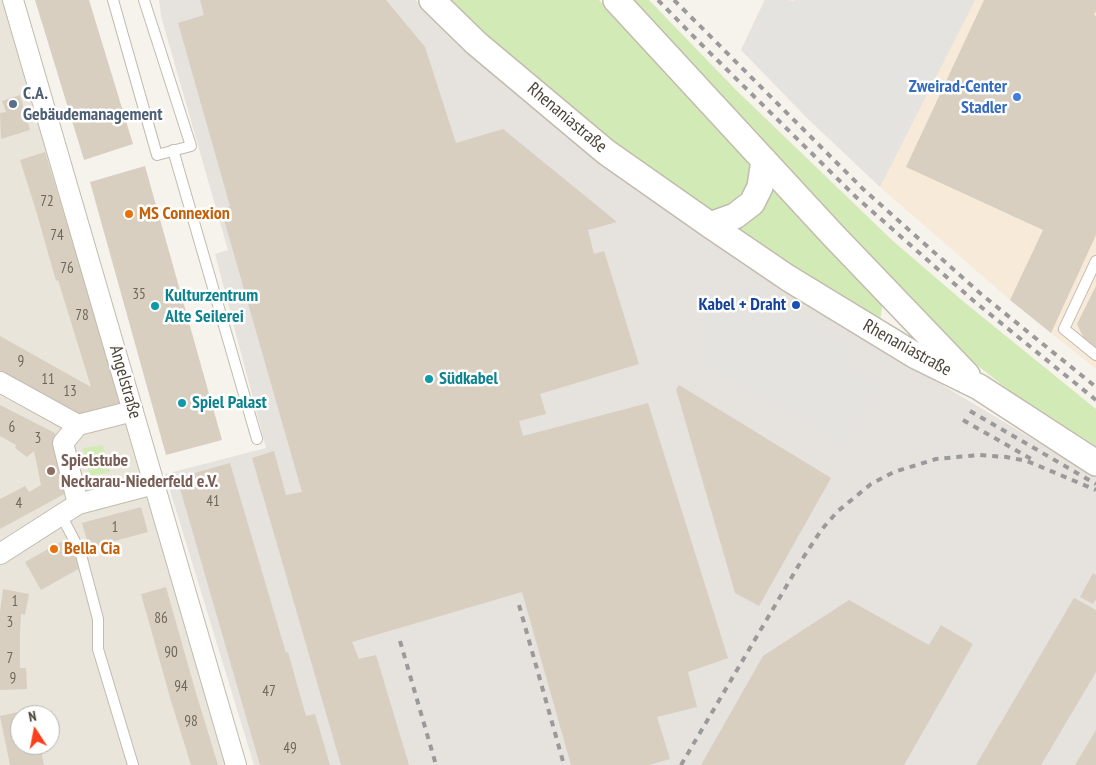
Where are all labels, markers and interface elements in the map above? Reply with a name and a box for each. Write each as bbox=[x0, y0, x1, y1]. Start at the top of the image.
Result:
place label: Zweirad-Center Stadler bbox=[909, 76, 1007, 118]
street label: Rhenaniastraße bbox=[523, 78, 611, 158]
place label: C.A. Gebäudemanagement bbox=[23, 83, 162, 126]
marker: Zweirad-Center Stadler bbox=[1011, 91, 1023, 103]
marker: C.A. Gebäudemanagement bbox=[7, 98, 19, 110]
house number: 72 bbox=[40, 193, 54, 211]
place label: MS Connexion bbox=[139, 203, 230, 225]
marker: MS Connexion bbox=[123, 208, 135, 220]
house number: 74 bbox=[50, 227, 64, 245]
house number: 76 bbox=[60, 260, 74, 278]
place label: Kulturzentrum Alte Seilerei bbox=[165, 285, 258, 328]
house number: 35 bbox=[132, 286, 146, 304]
place label: Kabel + Draht bbox=[698, 294, 786, 316]
marker: Kabel + Draht bbox=[790, 299, 802, 311]
marker: Kulturzentrum Alte Seilerei bbox=[149, 300, 161, 312]
house number: 78 bbox=[75, 307, 89, 325]
street label: Rhenaniastraße bbox=[859, 315, 955, 381]
street label: Angelstraße bbox=[104, 343, 146, 421]
house number: 9 bbox=[18, 353, 24, 371]
place label: Südkabel bbox=[439, 368, 498, 390]
house number: 11 bbox=[41, 371, 55, 389]
marker: Südkabel bbox=[423, 373, 435, 385]
house number: 13 bbox=[63, 383, 77, 401]
place label: Spiel Palast bbox=[192, 392, 267, 414]
marker: Spiel Palast bbox=[176, 397, 188, 409]
house number: 6 bbox=[9, 419, 15, 437]
house number: 3 bbox=[35, 430, 41, 448]
place label: Spielstube Neckarau-Niederfeld e.V. bbox=[61, 450, 218, 492]
marker: Spielstube Neckarau-Niederfeld e.V. bbox=[45, 465, 57, 477]
house number: 41 bbox=[206, 493, 220, 511]
house number: 4 bbox=[16, 495, 22, 513]
house number: 1 bbox=[112, 519, 118, 537]
place label: Bella Cia bbox=[64, 538, 120, 560]
marker: Bella Cia bbox=[48, 543, 60, 555]
house number: 1 bbox=[12, 593, 18, 611]
house number: 86 bbox=[154, 610, 168, 628]
house number: 3 bbox=[7, 614, 13, 632]
house number: 90 bbox=[164, 644, 178, 662]
house number: 7 bbox=[7, 650, 13, 668]
house number: 9 bbox=[10, 670, 16, 688]
house number: 94 bbox=[174, 678, 188, 696]
house number: 47 bbox=[262, 683, 276, 701]
north arrow bbox=[10, 705, 60, 755]
text: N bbox=[27, 707, 38, 726]
house number: 98 bbox=[184, 713, 198, 731]
house number: 49 bbox=[283, 740, 297, 758]

